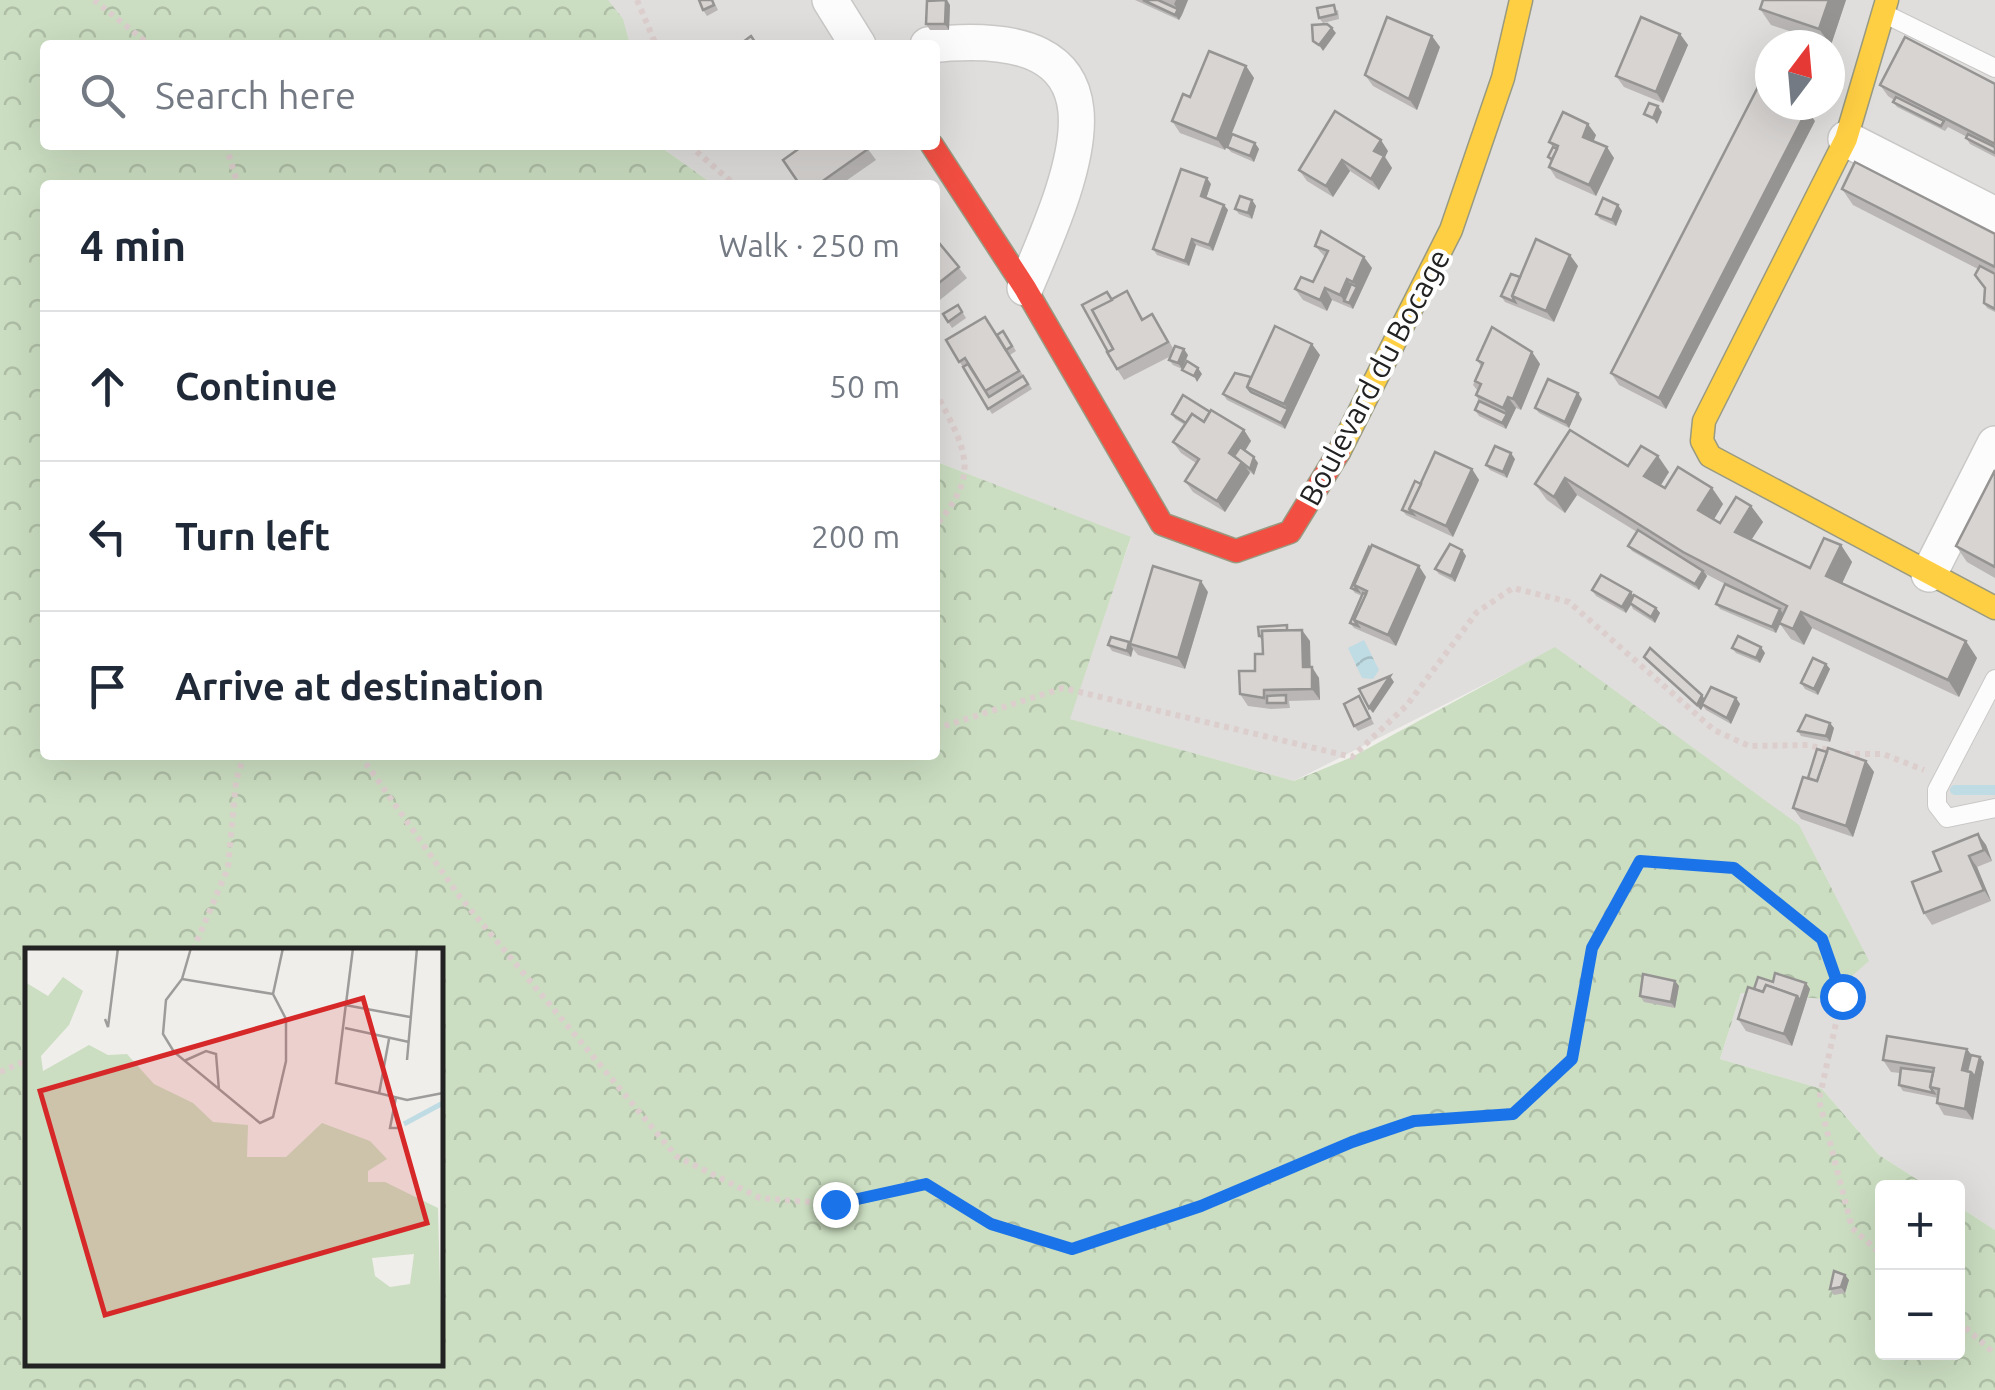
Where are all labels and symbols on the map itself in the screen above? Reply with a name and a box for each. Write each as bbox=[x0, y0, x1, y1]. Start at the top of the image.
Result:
north arrow bbox=[1755, 30, 1845, 120]
street label: Boulevard du Bocage bbox=[1292, 243, 1456, 511]
inset map bbox=[25, 948, 442, 1365]
route start bbox=[1820, 974, 1866, 1020]
route end bbox=[813, 1182, 859, 1228]

